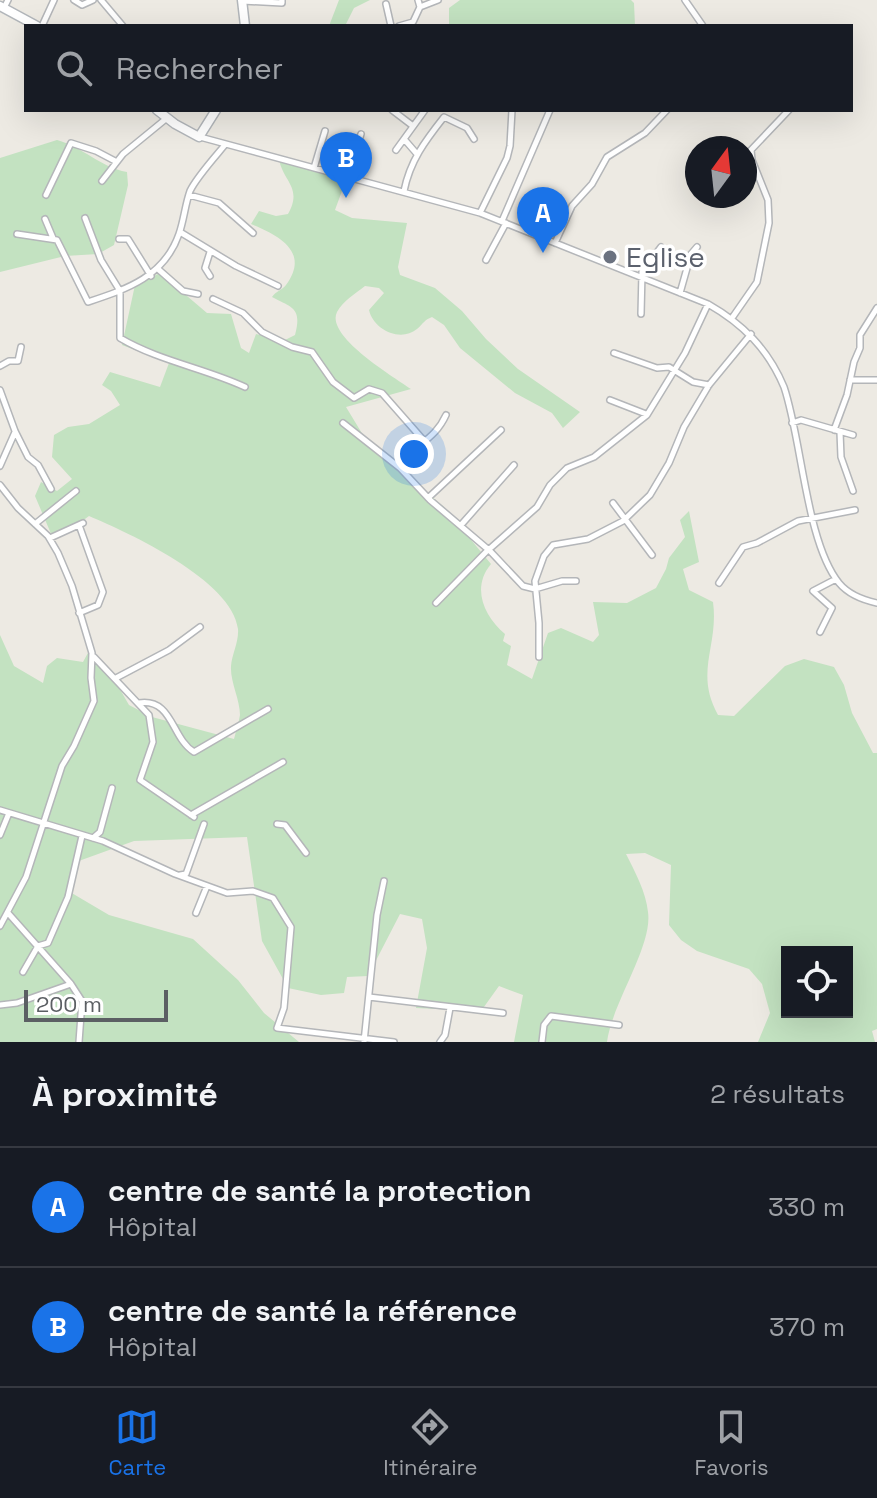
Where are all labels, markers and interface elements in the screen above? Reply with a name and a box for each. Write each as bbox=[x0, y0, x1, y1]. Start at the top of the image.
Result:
search box bbox=[24, 24, 853, 112]
icon: search bbox=[52, 46, 96, 90]
text: Rechercher bbox=[116, 49, 283, 88]
pin: B bbox=[320, 132, 372, 198]
north arrow bbox=[685, 136, 757, 208]
pin: A bbox=[517, 187, 569, 253]
place label: Eglise bbox=[626, 239, 705, 275]
marker: Eglise bbox=[601, 248, 619, 266]
your location bbox=[394, 434, 434, 474]
map controls bbox=[781, 946, 853, 1018]
button: locate bbox=[781, 946, 853, 1018]
scale bar bbox=[24, 986, 168, 1022]
text: 200 m bbox=[36, 990, 102, 1018]
text: À proximité bbox=[32, 1073, 218, 1116]
text: 2 résultats bbox=[710, 1077, 845, 1111]
text: centre de santé la protection bbox=[108, 1171, 531, 1210]
text: A bbox=[50, 1190, 66, 1224]
text: 330 m bbox=[768, 1190, 845, 1224]
text: Hôpital bbox=[108, 1210, 197, 1244]
text: centre de santé la référence bbox=[108, 1291, 517, 1330]
text: B bbox=[49, 1310, 67, 1344]
text: 370 m bbox=[769, 1310, 845, 1344]
text: Hôpital bbox=[108, 1330, 197, 1364]
tab: Carte bbox=[108, 1405, 166, 1481]
tab: Itinéraire bbox=[383, 1405, 478, 1481]
tab: Favoris bbox=[694, 1405, 769, 1481]

